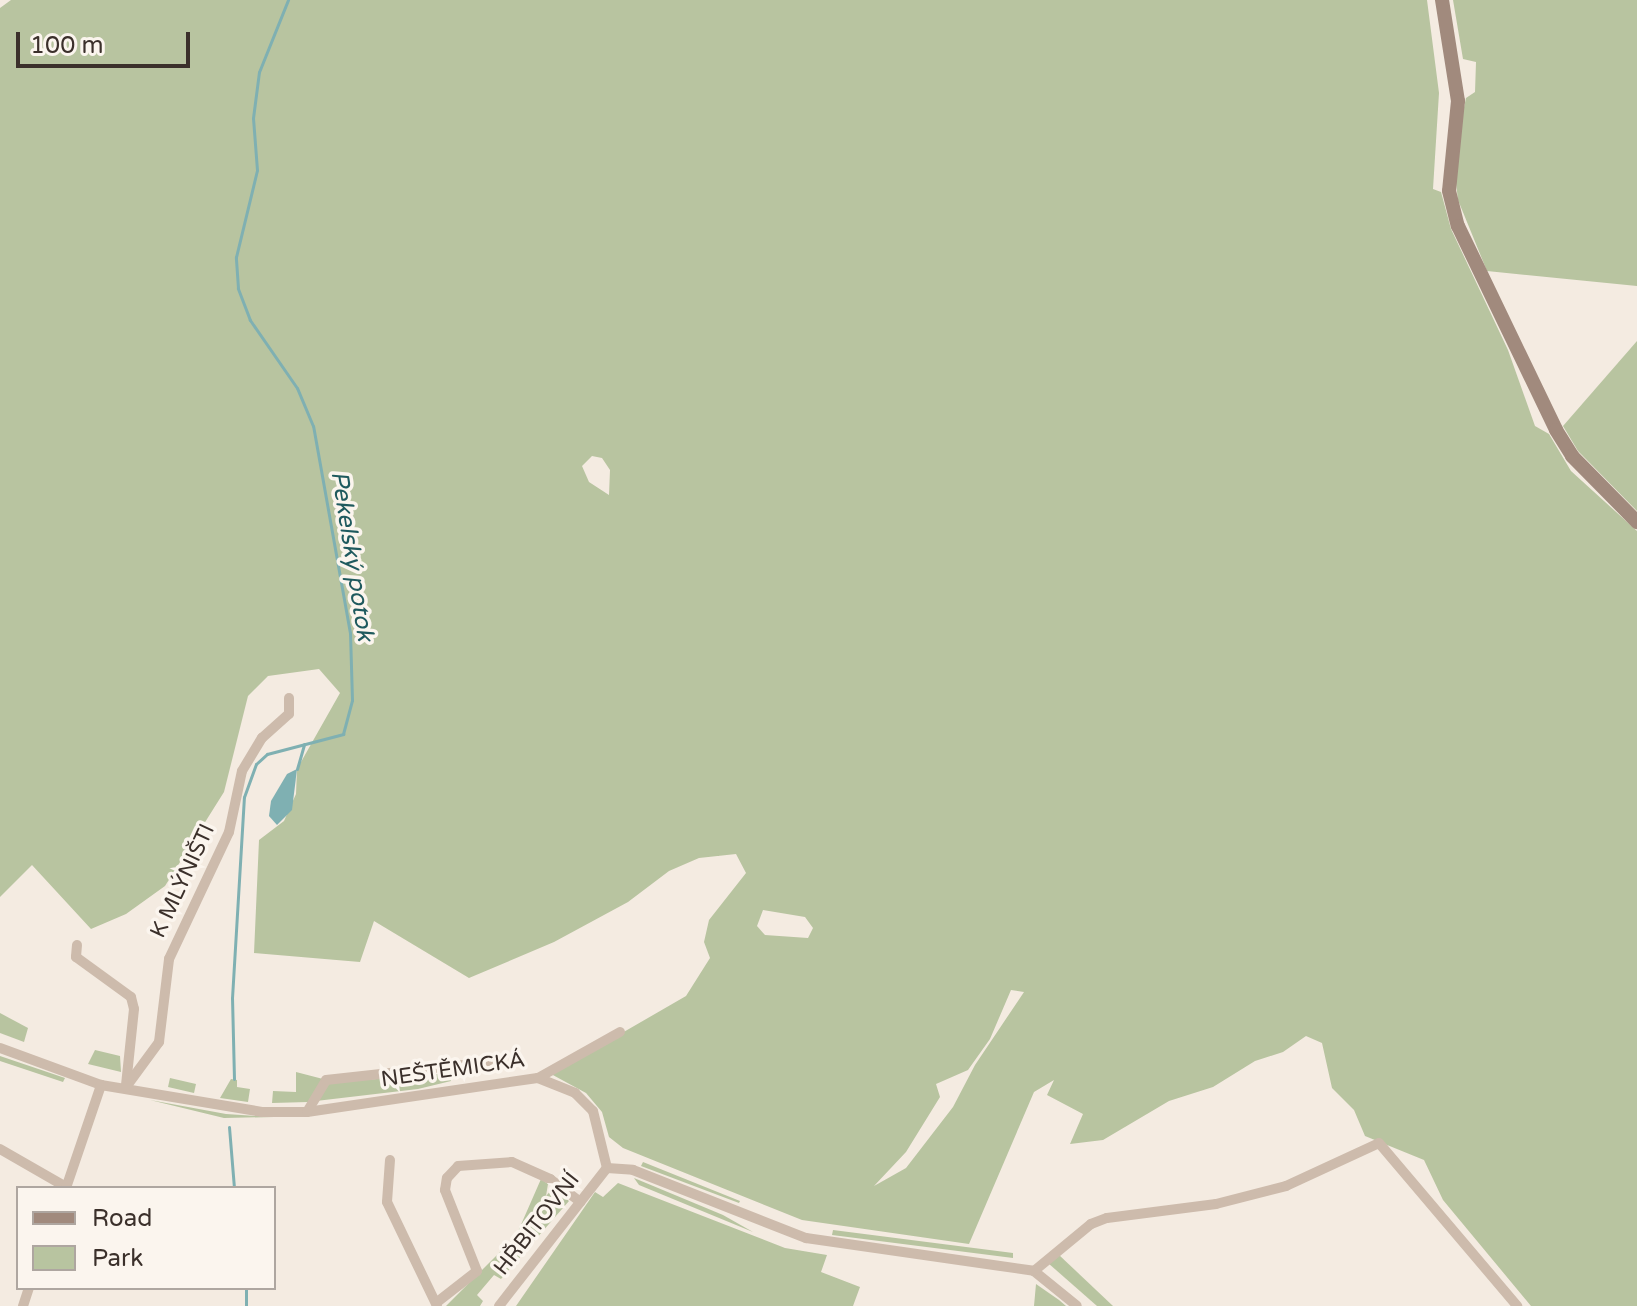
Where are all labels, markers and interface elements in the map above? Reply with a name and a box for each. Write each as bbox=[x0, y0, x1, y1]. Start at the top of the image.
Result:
scale bar bbox=[20, 16, 194, 66]
text: 100 m bbox=[30, 31, 104, 60]
water label: Pekelský potok bbox=[324, 469, 380, 643]
street label: K MLÝNIŠTI bbox=[145, 820, 221, 942]
street label: NEŠTĚMICKÁ bbox=[379, 1047, 527, 1093]
street label: HŘBITOVNÍ bbox=[489, 1167, 585, 1281]
legend bbox=[16, 1186, 276, 1290]
text: Road bbox=[92, 1204, 152, 1233]
text: Park bbox=[92, 1244, 143, 1273]

